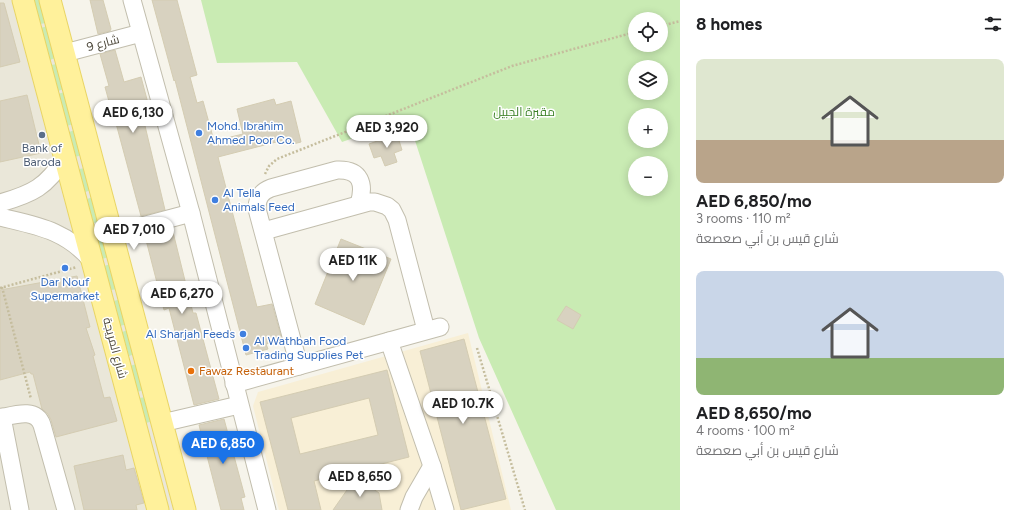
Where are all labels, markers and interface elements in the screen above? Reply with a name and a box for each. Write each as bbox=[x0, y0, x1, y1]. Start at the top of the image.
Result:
map controls bbox=[628, 12, 668, 196]
button: locate bbox=[628, 12, 668, 52]
icon: filters bbox=[982, 13, 1004, 35]
text: 8 homes bbox=[696, 14, 762, 34]
street label: شارع 9 bbox=[85, 32, 121, 55]
button: layers bbox=[628, 60, 668, 100]
icon: home bbox=[814, 85, 886, 157]
pin: AED 6,130 bbox=[87, 100, 179, 134]
text: AED 6,130 bbox=[102, 105, 164, 120]
park label: مقبرة الجبيل bbox=[493, 105, 555, 119]
button: + bbox=[628, 108, 668, 148]
pin: AED 3,920 bbox=[341, 115, 433, 149]
place label: Mohd. Ibrahim Ahmed Poor Co. bbox=[207, 119, 294, 147]
text: AED 3,920 bbox=[355, 120, 419, 135]
marker: Mohd. Ibrahim Ahmed Poor Co. bbox=[194, 128, 204, 138]
marker: Bank of Baroda bbox=[37, 130, 47, 140]
place label: Bank of Baroda bbox=[22, 141, 63, 169]
button: − bbox=[628, 156, 668, 196]
place label: Al Tella Animals Feed bbox=[223, 186, 295, 214]
text: AED 6,850/mo bbox=[696, 191, 812, 211]
marker: Al Tella Animals Feed bbox=[210, 195, 220, 205]
text: 3 rooms · 110 m² bbox=[696, 211, 791, 226]
pin: AED 7,010 bbox=[88, 217, 180, 251]
text: AED 7,010 bbox=[103, 222, 165, 237]
text: شارع قيس بن أبي صعصعة bbox=[696, 231, 839, 246]
pin: AED 11K bbox=[316, 248, 390, 282]
text: AED 11K bbox=[329, 253, 377, 268]
marker: Dar Nouf Supermarket bbox=[60, 263, 70, 273]
place label: Dar Nouf Supermarket bbox=[31, 275, 100, 303]
pin: AED 6,270 bbox=[136, 281, 228, 315]
text: AED 6,270 bbox=[150, 286, 214, 301]
icon: home bbox=[814, 297, 886, 369]
street label: شارع المريجة bbox=[99, 316, 130, 380]
place label: Al Sharjah Feeds bbox=[146, 327, 235, 341]
marker: Al Sharjah Feeds bbox=[238, 329, 248, 339]
place label: Al Wathbah Food Trading Supplies Pet bbox=[254, 334, 364, 362]
marker: Al Wathbah Food Trading Supplies Pet bbox=[241, 343, 251, 353]
place label: Fawaz Restaurant bbox=[199, 364, 295, 378]
marker: Fawaz Restaurant bbox=[186, 366, 196, 376]
pin: AED 10.7K bbox=[417, 391, 509, 425]
text: AED 10.7K bbox=[432, 396, 494, 411]
text: AED 8,650/mo bbox=[696, 403, 812, 423]
text: 4 rooms · 100 m² bbox=[696, 423, 795, 438]
pin: AED 6,850 bbox=[177, 431, 269, 465]
text: AED 6,850 bbox=[191, 436, 255, 451]
text: شارع قيس بن أبي صعصعة bbox=[696, 443, 839, 458]
pin: AED 8,650 bbox=[314, 464, 406, 498]
text: AED 8,650 bbox=[328, 469, 392, 484]

